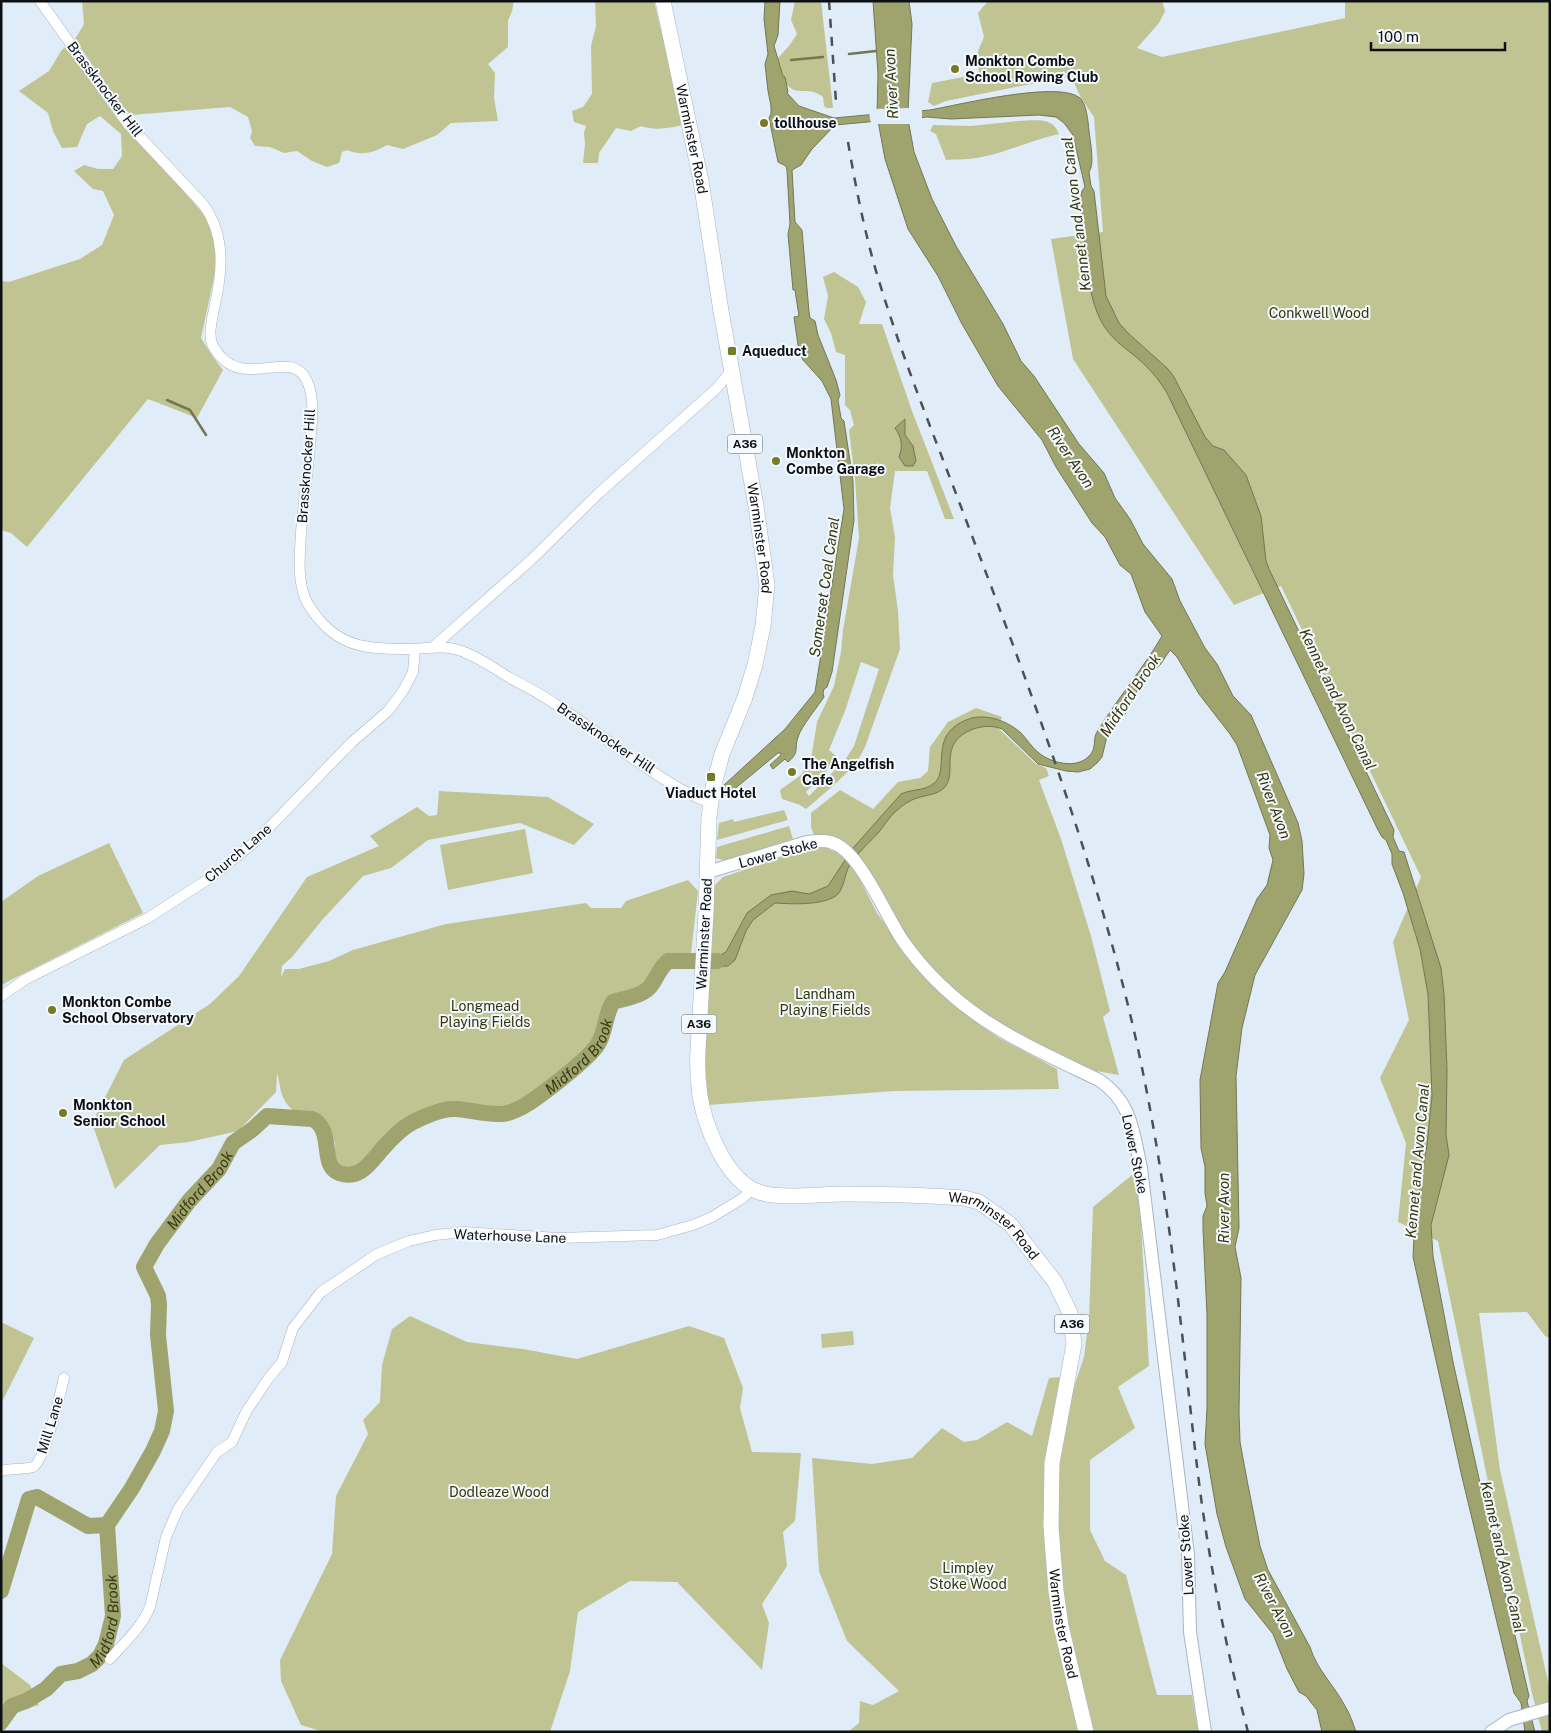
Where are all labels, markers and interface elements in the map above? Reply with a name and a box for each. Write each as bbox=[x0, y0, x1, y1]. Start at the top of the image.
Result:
scale bar bbox=[1371, 20, 1505, 52]
text: 100 m bbox=[1378, 28, 1419, 45]
street label: Brassknocker Hill bbox=[64, 38, 146, 140]
water label: River Avon bbox=[881, 48, 901, 120]
place label: Monkton Combe School Rowing Club bbox=[965, 53, 1098, 85]
marker: Monkton Combe School Rowing Club bbox=[949, 63, 961, 75]
street label: Warminster Road bbox=[673, 83, 711, 195]
place label: tollhouse bbox=[774, 115, 837, 131]
marker: tollhouse bbox=[758, 117, 770, 129]
water label: Kennet and Avon Canal bbox=[1058, 136, 1094, 292]
park label: Conkwell Wood bbox=[1269, 305, 1369, 321]
place label: Aqueduct bbox=[742, 343, 807, 359]
marker: Aqueduct bbox=[726, 345, 738, 357]
street label: Brassknocker Hill bbox=[294, 408, 318, 524]
water label: River Avon bbox=[1044, 423, 1098, 491]
road number: A36 bbox=[728, 434, 762, 454]
place label: Monkton Combe Garage bbox=[786, 445, 885, 477]
marker: Monkton Combe Garage bbox=[770, 455, 782, 467]
street label: Warminster Road bbox=[744, 481, 775, 594]
water label: Somerset Coal Canal bbox=[806, 516, 842, 658]
water label: Kennet and Avon Canal bbox=[1296, 626, 1380, 772]
water label: Midford Brook bbox=[1096, 650, 1164, 740]
street label: Brassknocker Hill bbox=[554, 699, 658, 777]
place label: The Angelfish Cafe bbox=[802, 756, 894, 788]
marker: The Angelfish Cafe bbox=[786, 766, 798, 778]
water label: River Avon bbox=[1253, 769, 1295, 841]
marker: Viaduct Hotel bbox=[705, 771, 717, 783]
place label: Viaduct Hotel bbox=[665, 785, 757, 801]
street label: Church Lane bbox=[201, 821, 275, 885]
street label: Lower Stoke bbox=[737, 835, 819, 871]
street label: Warminster Road bbox=[693, 878, 715, 990]
park label: Landham Playing Fields bbox=[780, 986, 870, 1018]
place label: Monkton Combe School Observatory bbox=[62, 994, 194, 1026]
park label: Longmead Playing Fields bbox=[440, 998, 530, 1030]
marker: Monkton Combe School Observatory bbox=[46, 1004, 58, 1016]
road number: A36 bbox=[682, 1014, 716, 1034]
water label: Midford Brook bbox=[541, 1016, 615, 1097]
water label: Kennet and Avon Canal bbox=[1402, 1083, 1432, 1239]
place label: Monkton Senior School bbox=[73, 1097, 166, 1129]
marker: Monkton Senior School bbox=[57, 1107, 69, 1119]
street label: Lower Stoke bbox=[1119, 1113, 1151, 1195]
water label: Midford Brook bbox=[163, 1147, 236, 1233]
water label: River Avon bbox=[1215, 1173, 1232, 1243]
street label: Warminster Road bbox=[948, 1189, 1042, 1263]
street label: Waterhouse Lane bbox=[453, 1226, 567, 1246]
road number: A36 bbox=[1054, 1315, 1090, 1334]
street label: Mill Lane bbox=[34, 1394, 66, 1456]
water label: Kennet and Avon Canal bbox=[1477, 1479, 1529, 1635]
park label: Dodleaze Wood bbox=[449, 1484, 549, 1500]
street label: Lower Stoke bbox=[1175, 1514, 1197, 1596]
park label: Limpley Stoke Wood bbox=[929, 1560, 1007, 1592]
street label: Warminster Road bbox=[1046, 1568, 1081, 1680]
water label: River Avon bbox=[1251, 1570, 1299, 1640]
water label: Midford Brook bbox=[85, 1573, 122, 1671]

